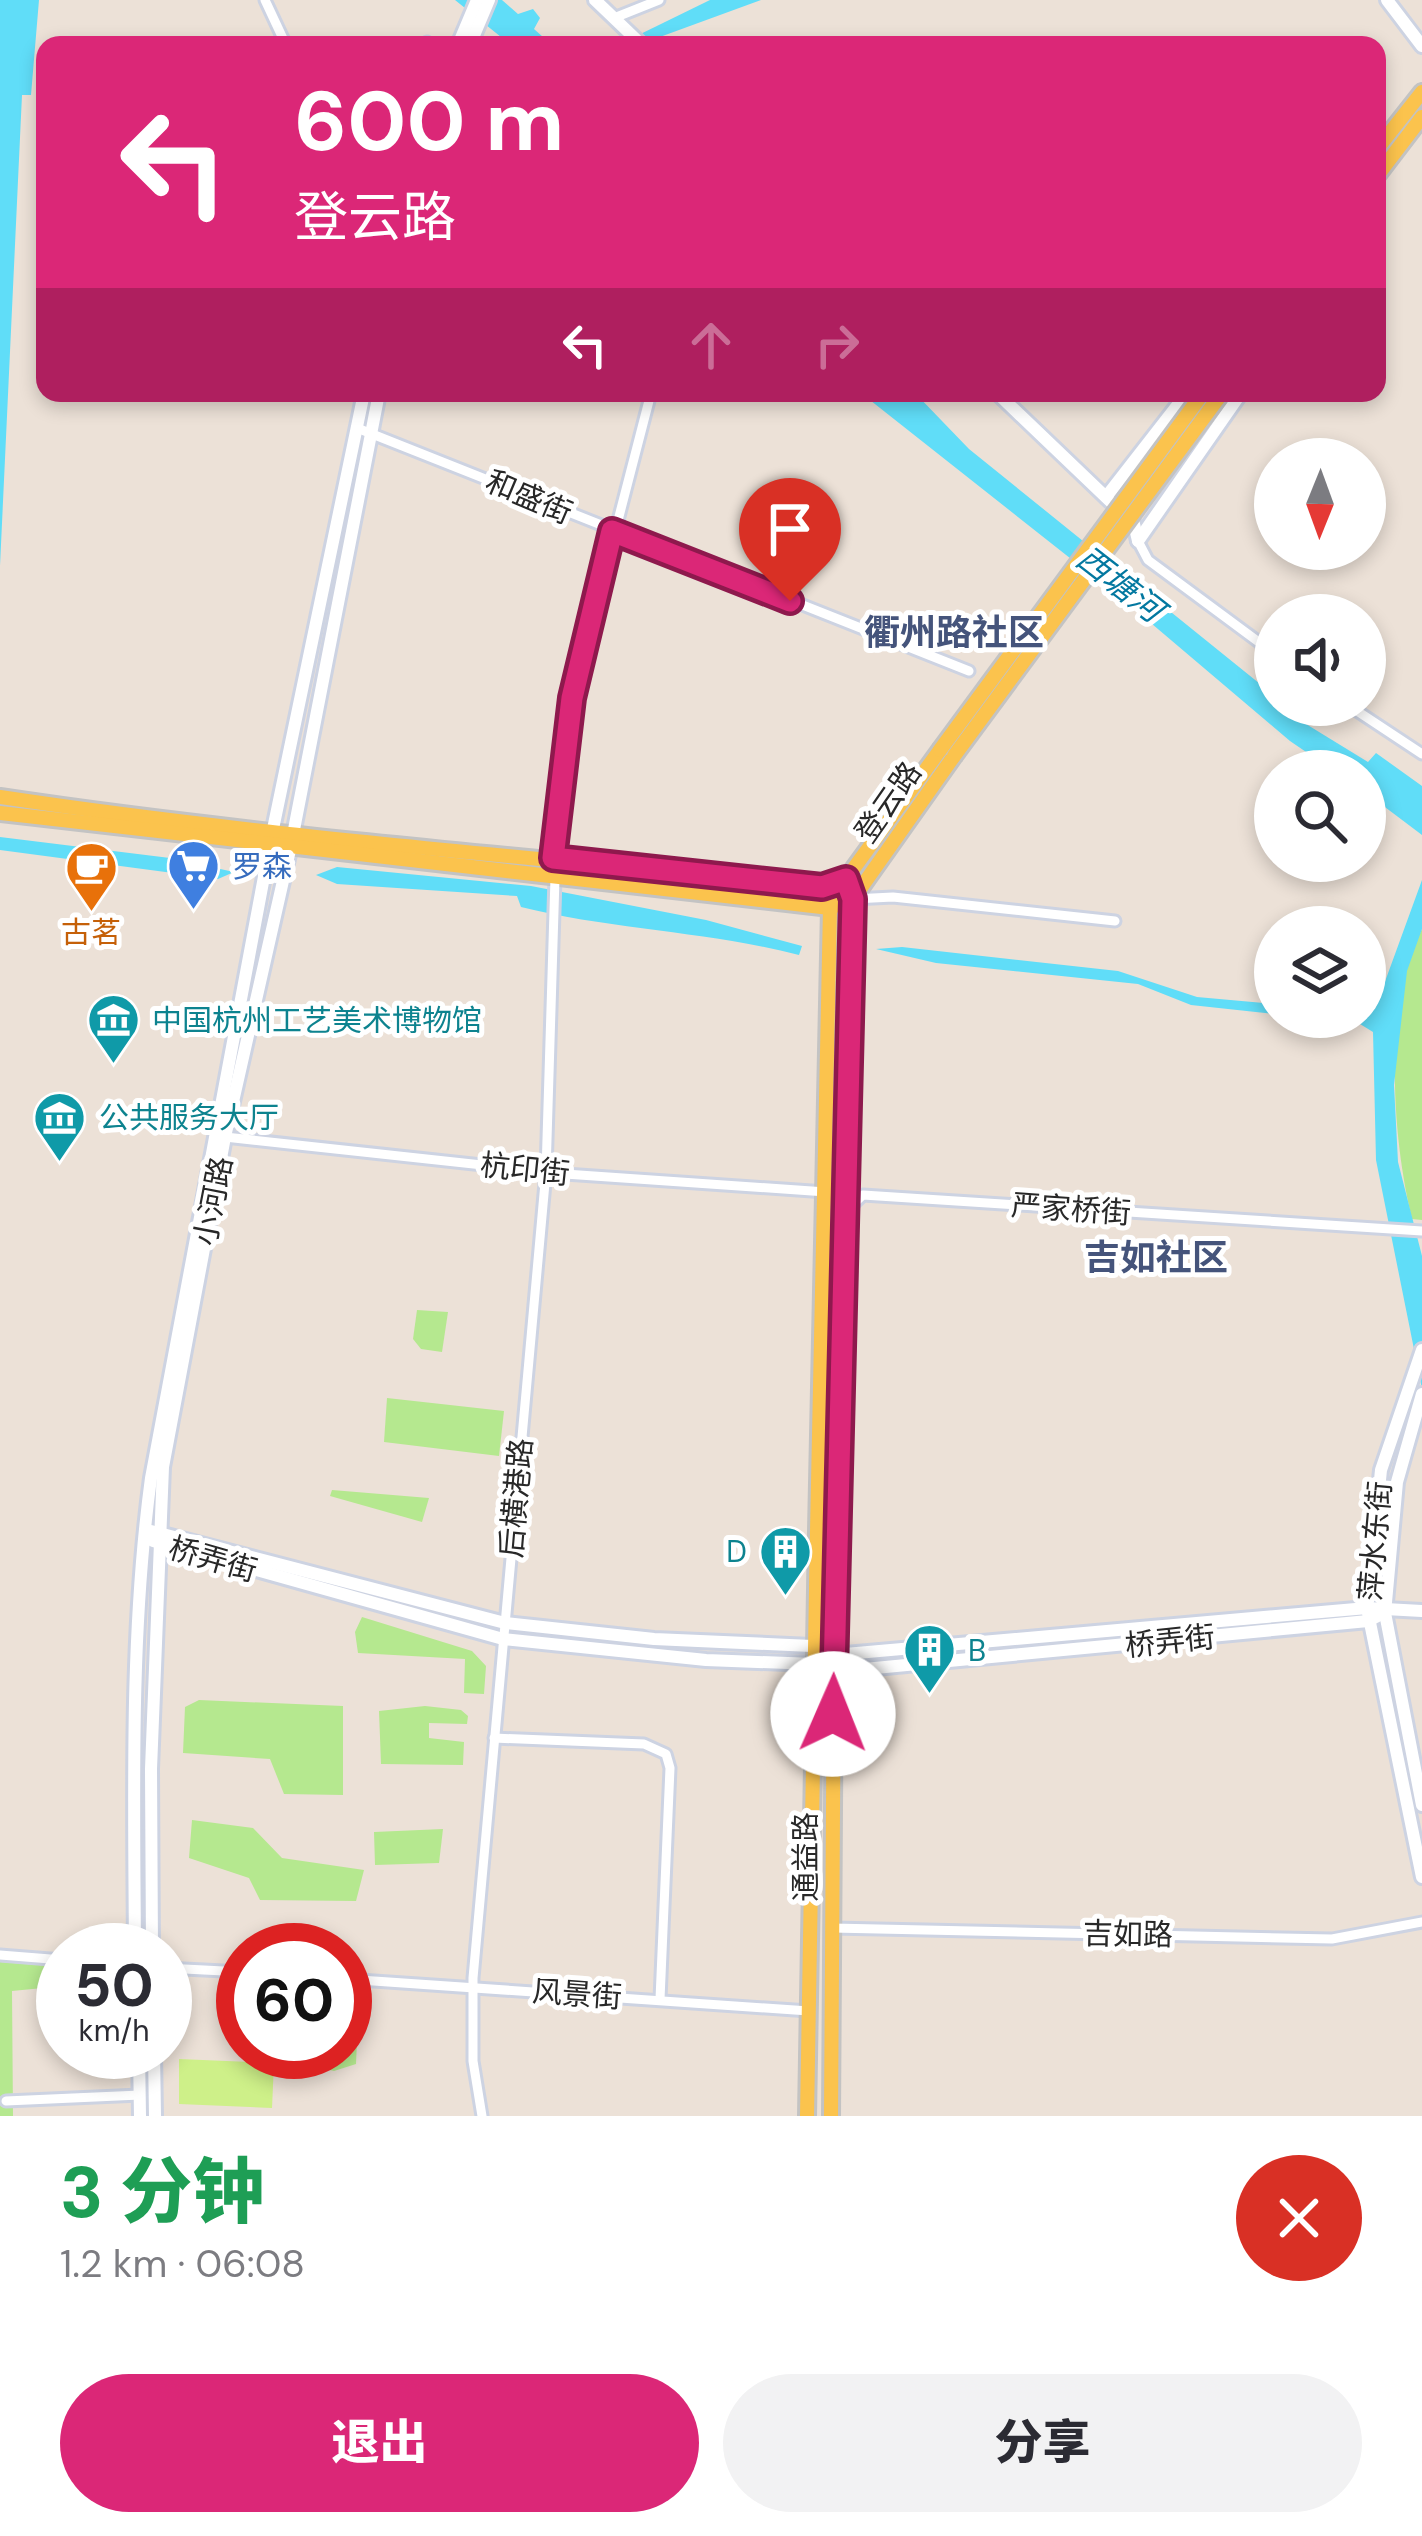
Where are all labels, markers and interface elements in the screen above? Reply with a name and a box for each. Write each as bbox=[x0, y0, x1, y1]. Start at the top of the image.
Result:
text: 600 m bbox=[294, 67, 564, 176]
icon: left bbox=[96, 84, 252, 240]
text: 登云路 bbox=[294, 182, 456, 253]
icon: left bbox=[552, 312, 618, 378]
icon: ahead bbox=[678, 312, 744, 378]
icon: right bbox=[804, 312, 870, 378]
north arrow bbox=[1254, 438, 1386, 570]
map controls bbox=[1254, 438, 1386, 1038]
street label: 和盛街 bbox=[480, 461, 578, 533]
pin bbox=[739, 478, 841, 601]
icon: arrive bbox=[757, 496, 823, 562]
water label: 西塘河 bbox=[1068, 537, 1177, 635]
button: sound bbox=[1254, 594, 1386, 726]
district label: 衢州路社区 bbox=[864, 609, 1044, 656]
button: search bbox=[1254, 750, 1386, 882]
street label: 登云路 bbox=[846, 754, 930, 850]
supermarket icon: 罗森 bbox=[165, 838, 221, 912]
cafe icon: 古茗 bbox=[63, 839, 119, 913]
place label: 罗森 bbox=[232, 847, 292, 886]
button: layers bbox=[1254, 906, 1386, 1038]
place label: 古茗 bbox=[61, 913, 121, 952]
museum icon: 中国杭州工艺美术博物馆 bbox=[85, 992, 141, 1066]
place label: 中国杭州工艺美术博物馆 bbox=[152, 1001, 482, 1040]
museum icon: 公共服务大厅 bbox=[32, 1089, 88, 1163]
place label: 公共服务大厅 bbox=[99, 1098, 279, 1137]
street label: 杭印街 bbox=[478, 1145, 572, 1193]
street label: 小河路 bbox=[185, 1153, 241, 1249]
street label: 严家桥街 bbox=[1010, 1185, 1132, 1233]
district label: 吉如社区 bbox=[1084, 1234, 1228, 1281]
street label: 后横港路 bbox=[491, 1437, 541, 1559]
street label: 萍水东街 bbox=[1350, 1480, 1400, 1602]
building icon: D bbox=[758, 1523, 814, 1597]
street label: 桥弄街 bbox=[164, 1528, 262, 1590]
place label: D bbox=[726, 1532, 747, 1571]
street label: 桥弄街 bbox=[1123, 1617, 1217, 1665]
building icon: B bbox=[901, 1622, 957, 1696]
place label: B bbox=[968, 1631, 986, 1670]
position arrow bbox=[770, 1651, 896, 1777]
street label: 通益路 bbox=[786, 1812, 825, 1902]
street label: 吉如路 bbox=[1083, 1914, 1173, 1954]
speed limit sign: 60 bbox=[216, 1923, 372, 2079]
text: 50 bbox=[74, 1946, 154, 2025]
street label: 风景街 bbox=[531, 1971, 623, 2017]
text: km/h bbox=[79, 2011, 149, 2050]
text: 3 分钟 bbox=[60, 2146, 264, 2239]
button: close bbox=[1236, 2155, 1362, 2281]
text: 1.2 km · 06:08 bbox=[60, 2238, 305, 2289]
button: 退出 bbox=[60, 2374, 699, 2512]
button: 分享 bbox=[723, 2374, 1362, 2512]

